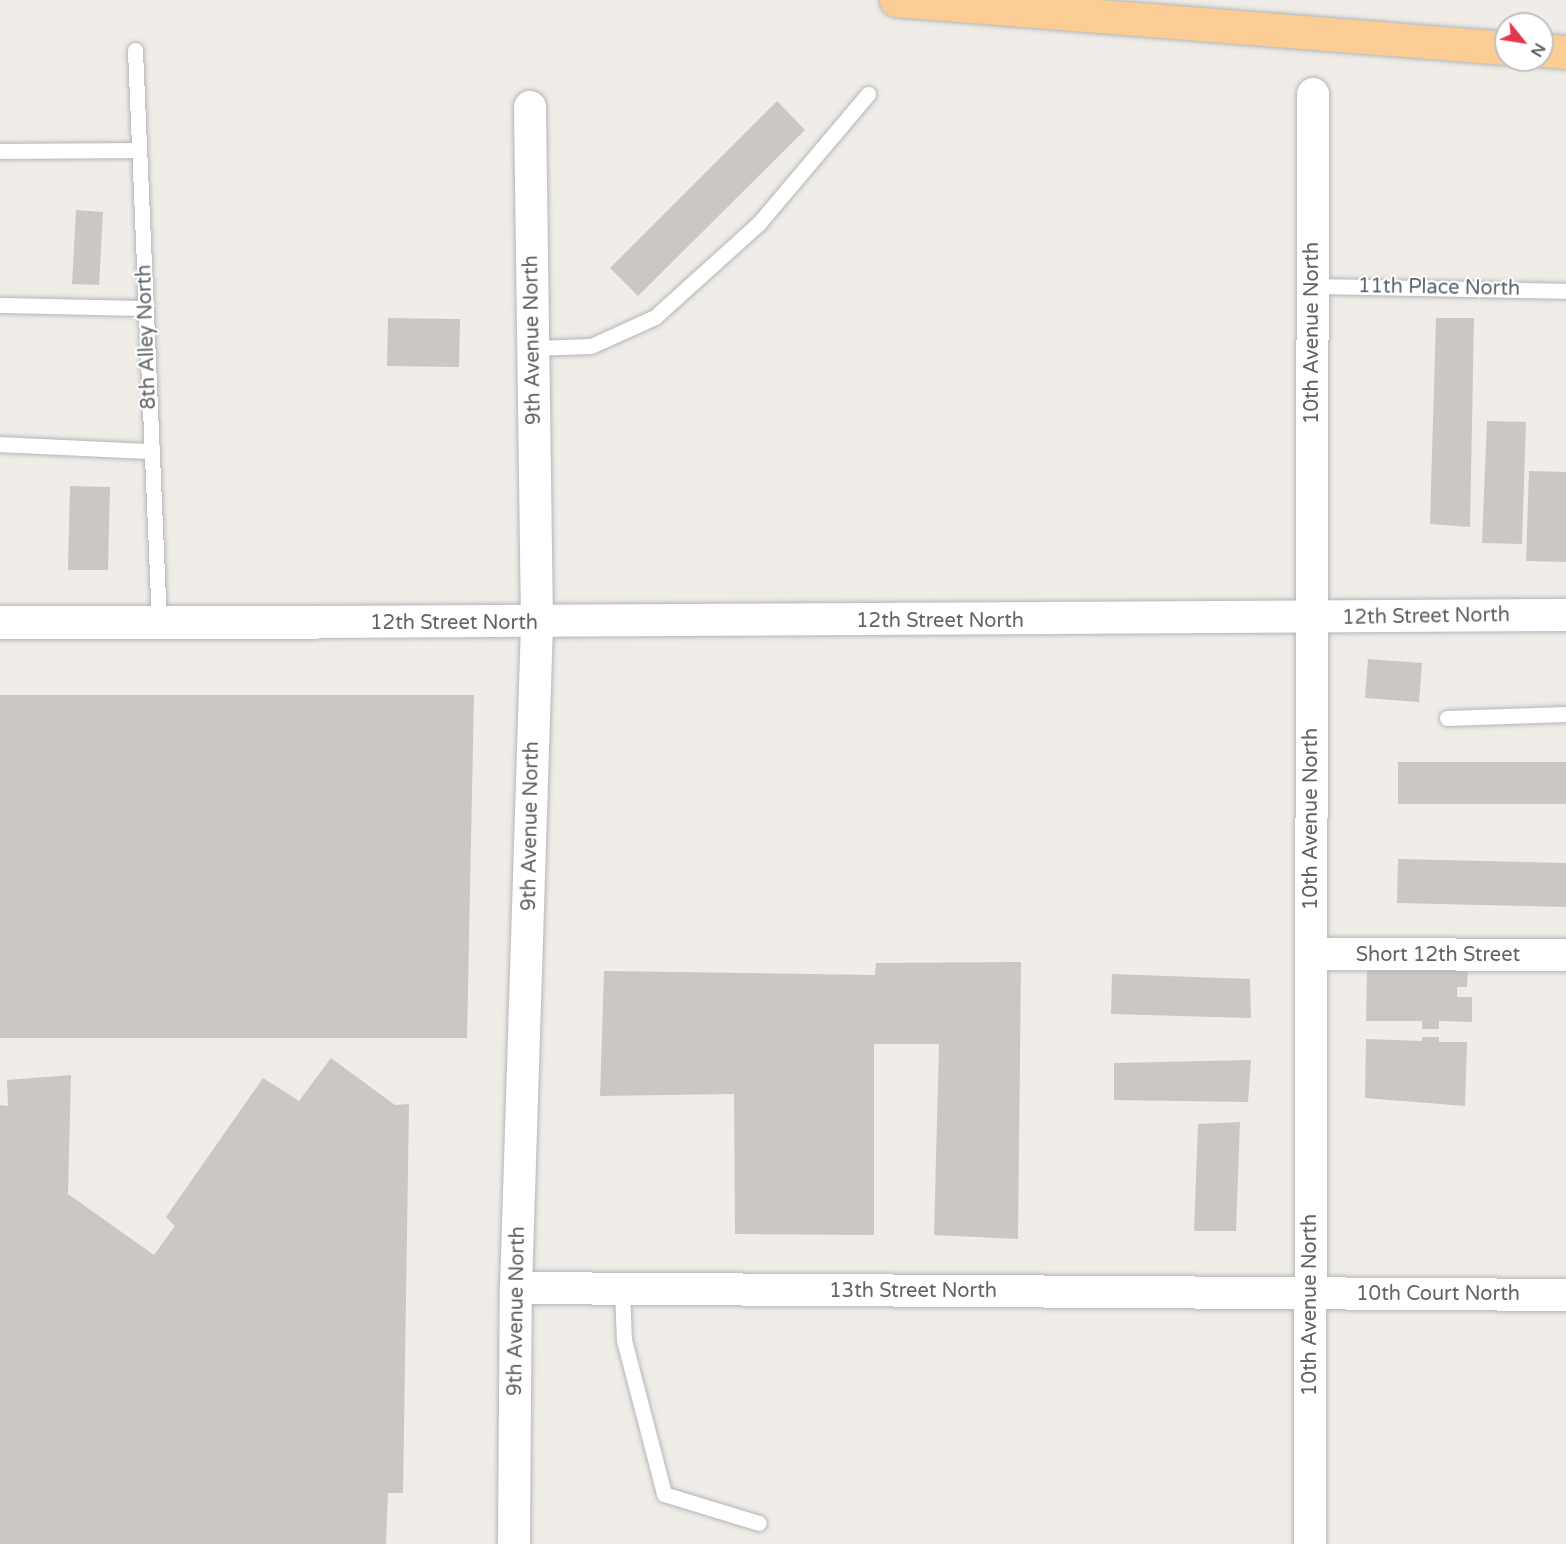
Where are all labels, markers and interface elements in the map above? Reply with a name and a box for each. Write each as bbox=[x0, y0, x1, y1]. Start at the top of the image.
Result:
north arrow bbox=[1494, 12, 1554, 72]
text: N bbox=[1526, 39, 1550, 61]
street label: 10th Avenue North bbox=[1300, 242, 1324, 424]
street label: 9th Avenue North bbox=[520, 255, 546, 425]
street label: 8th Alley North bbox=[132, 264, 162, 410]
street label: 11th Place North bbox=[1358, 275, 1520, 301]
street label: 12th Street North bbox=[1342, 604, 1510, 630]
street label: 12th Street North bbox=[856, 609, 1024, 633]
street label: 12th Street North bbox=[370, 611, 538, 635]
street label: 10th Avenue North bbox=[1299, 728, 1323, 910]
street label: 9th Avenue North bbox=[518, 741, 544, 911]
street label: Short 12th Street bbox=[1356, 943, 1520, 967]
street label: 10th Avenue North bbox=[1298, 1214, 1322, 1396]
street label: 9th Avenue North bbox=[504, 1226, 530, 1396]
street label: 13th Street North bbox=[829, 1279, 997, 1303]
street label: 10th Court North bbox=[1356, 1282, 1520, 1306]

